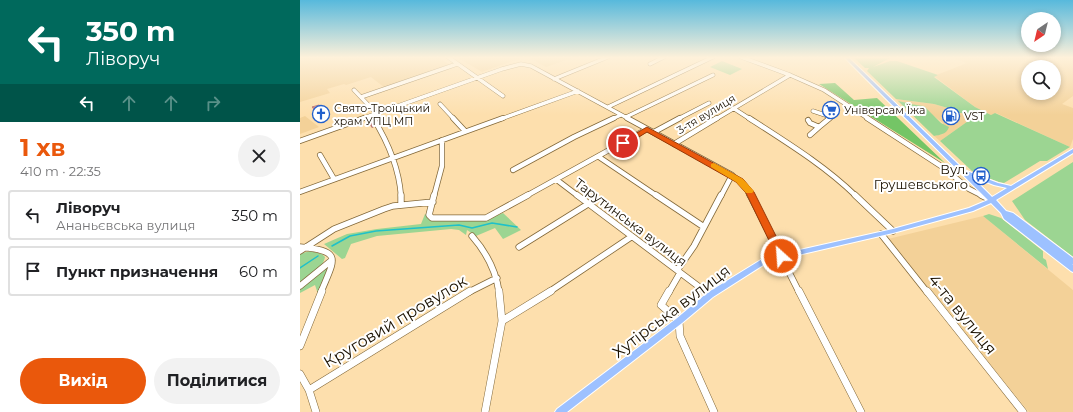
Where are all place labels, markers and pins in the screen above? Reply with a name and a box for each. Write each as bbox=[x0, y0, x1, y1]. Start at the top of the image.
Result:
supermarket icon: Універсам Їжа bbox=[821, 100, 841, 120]
place label: Свято-Троїцький храм УПЦ МП bbox=[334, 101, 430, 128]
place label: Універсам Їжа bbox=[844, 103, 925, 117]
church icon: Свято-Троїцький храм УПЦ МП bbox=[311, 104, 331, 124]
fuel station icon: VST bbox=[941, 106, 961, 126]
place label: VST bbox=[964, 109, 985, 123]
pin bbox=[606, 126, 640, 160]
place label: Вул. Грушевського bbox=[874, 161, 968, 192]
bus stop icon: Вул. Грушевського bbox=[971, 166, 991, 186]

